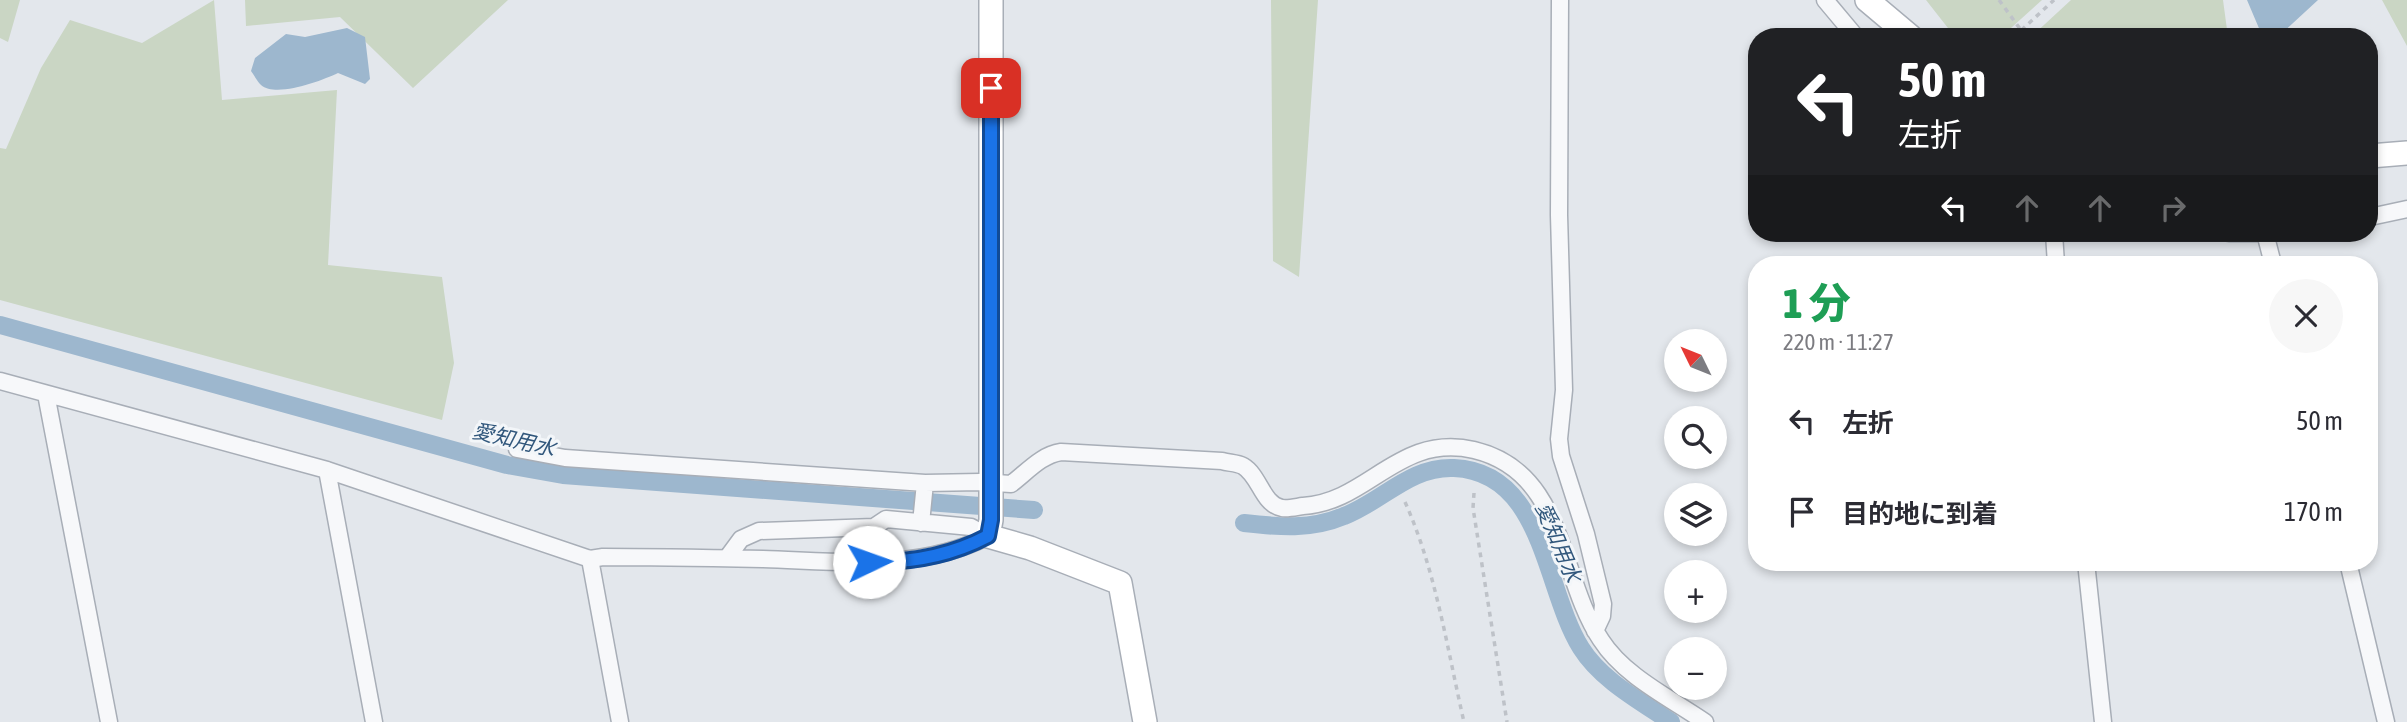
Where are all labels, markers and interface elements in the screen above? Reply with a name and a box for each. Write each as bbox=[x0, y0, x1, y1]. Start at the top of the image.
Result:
text: 50 m bbox=[1898, 51, 1986, 107]
icon: left bbox=[1783, 56, 1874, 147]
pin bbox=[961, 58, 1021, 118]
icon: arrive bbox=[972, 69, 1010, 107]
text: 左折 bbox=[1898, 116, 1962, 153]
icon: left bbox=[1935, 189, 1973, 227]
icon: ahead bbox=[2008, 189, 2046, 227]
icon: ahead bbox=[2081, 189, 2119, 227]
icon: right bbox=[2154, 189, 2192, 227]
text: 1 分 bbox=[1783, 279, 1851, 327]
button: close bbox=[2269, 279, 2343, 353]
north arrow bbox=[1664, 329, 1727, 392]
map controls bbox=[1664, 329, 1727, 700]
text: 220 m · 11:27 bbox=[1783, 329, 1894, 355]
icon: left bbox=[1783, 402, 1821, 440]
button: search bbox=[1664, 406, 1727, 469]
text: 50 m bbox=[2296, 406, 2343, 436]
text: 左折 bbox=[1842, 408, 1894, 438]
water label: 愛知用水 bbox=[470, 418, 560, 461]
button: layers bbox=[1664, 483, 1727, 546]
icon: arrive bbox=[1783, 493, 1821, 531]
text: 170 m bbox=[2284, 497, 2343, 527]
water label: 愛知用水 bbox=[1532, 499, 1587, 587]
text: 目的地に到着 bbox=[1842, 499, 1998, 529]
position arrow bbox=[832, 525, 906, 599]
button: + bbox=[1664, 560, 1727, 623]
button: − bbox=[1664, 637, 1727, 700]

